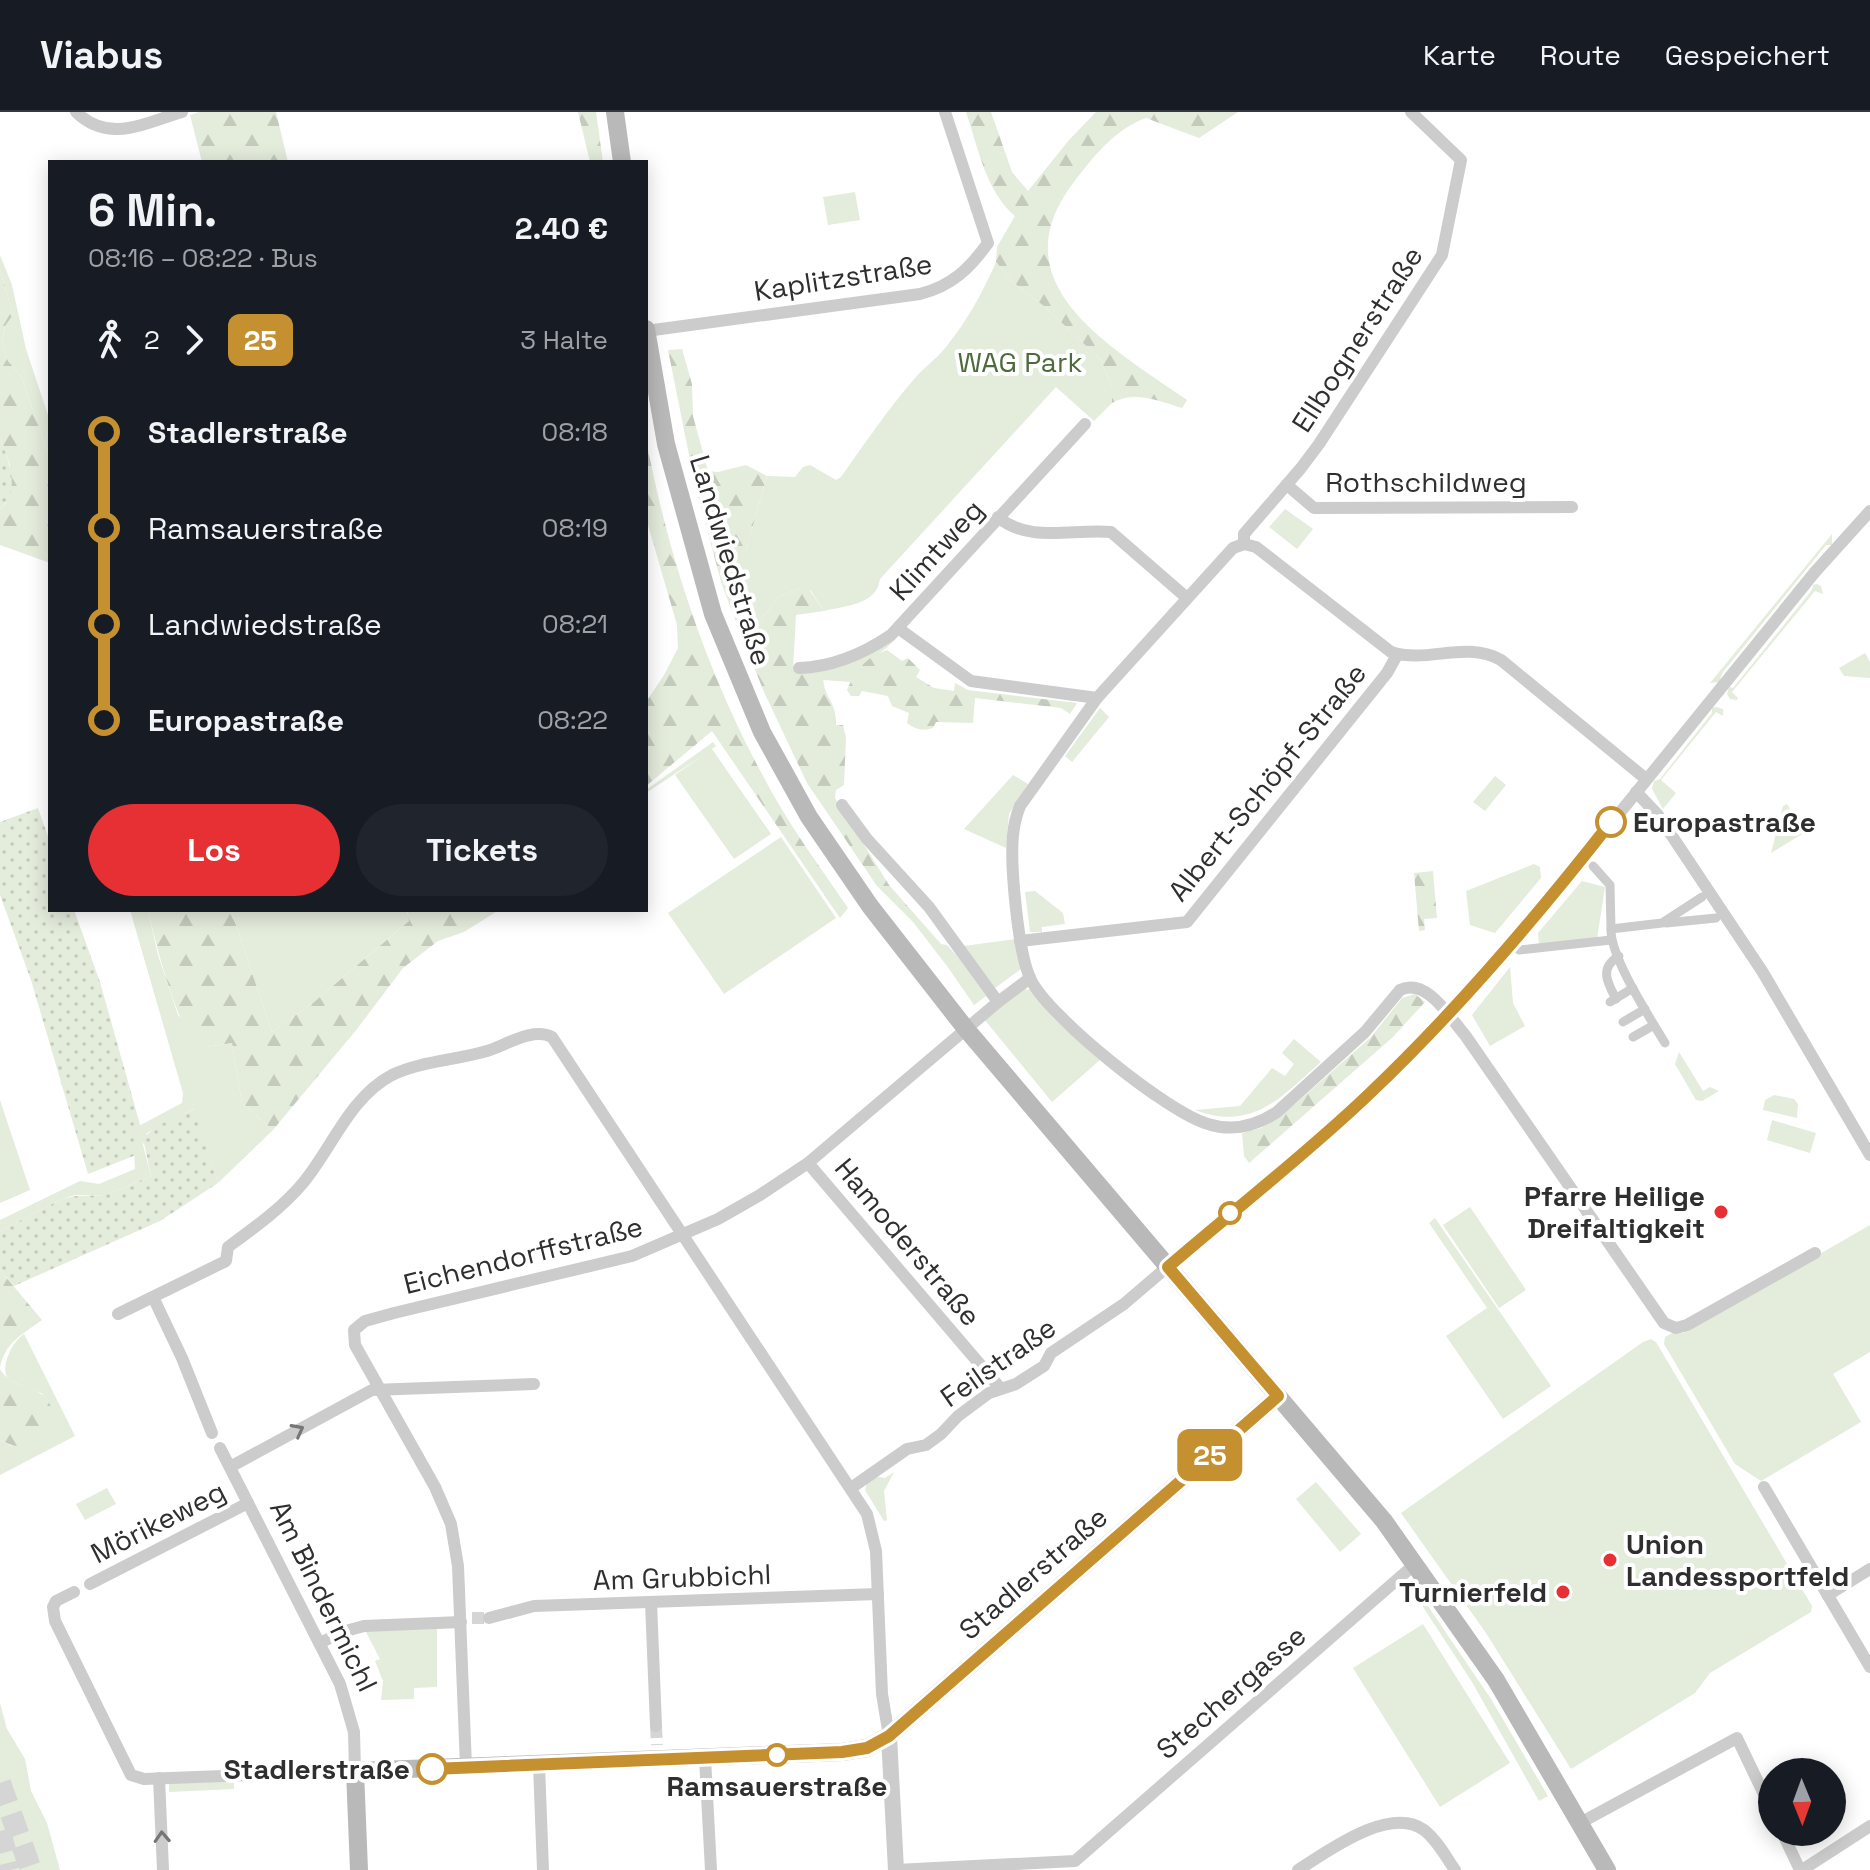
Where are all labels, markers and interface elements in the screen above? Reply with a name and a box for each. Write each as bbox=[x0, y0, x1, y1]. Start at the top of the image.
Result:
text: Viabus bbox=[40, 31, 163, 79]
text: Karte bbox=[1423, 37, 1496, 73]
text: Route bbox=[1540, 37, 1621, 73]
text: Gespeichert bbox=[1665, 37, 1830, 73]
text: 6 Min. bbox=[88, 183, 217, 239]
text: 2.40 € bbox=[515, 209, 608, 248]
street label: Ellbognerstraße bbox=[1283, 239, 1431, 439]
text: 08:16 – 08:22 · Bus bbox=[88, 241, 318, 275]
street label: Kaplitzstraße bbox=[751, 245, 935, 309]
icon: walk bbox=[88, 318, 132, 362]
icon: forward bbox=[172, 318, 216, 362]
text: 25 bbox=[244, 322, 277, 358]
text: 2 bbox=[144, 323, 160, 357]
text: 3 Halte bbox=[520, 323, 608, 357]
park label: WAG Park bbox=[957, 344, 1083, 380]
text: Stadlerstraße bbox=[148, 413, 348, 452]
text: 08:18 bbox=[541, 415, 608, 449]
street label: Landwiedstraße bbox=[682, 450, 780, 670]
street label: Rothschildweg bbox=[1325, 464, 1527, 500]
street label: Klimtweg bbox=[881, 492, 991, 608]
text: Ramsauerstraße bbox=[148, 509, 384, 548]
text: 08:19 bbox=[542, 511, 608, 545]
text: Landwiedstraße bbox=[148, 605, 382, 644]
text: 08:21 bbox=[542, 607, 608, 641]
street label: Albert-Schöpf-Straße bbox=[1160, 656, 1374, 908]
text: Europastraße bbox=[148, 701, 344, 740]
text: 08:22 bbox=[537, 703, 608, 737]
button: Los bbox=[88, 804, 340, 896]
button: Tickets bbox=[356, 804, 608, 896]
place label: Europastraße bbox=[1633, 804, 1816, 840]
marker: Europastraße bbox=[1596, 807, 1626, 837]
street label: Hamoderstraße bbox=[827, 1151, 989, 1333]
place label: Pfarre Heilige Dreifaltigkeit bbox=[1524, 1178, 1705, 1246]
unlabelled marker bbox=[1219, 1202, 1241, 1224]
marker: Pfarre Heilige Dreifaltigkeit bbox=[1712, 1203, 1730, 1221]
street label: Eichendorffstraße bbox=[400, 1208, 646, 1302]
street label: Feilstraße bbox=[933, 1309, 1063, 1415]
one-way arrow bbox=[290, 1425, 305, 1440]
line badge: 25 bbox=[1174, 1429, 1246, 1481]
text: 25 bbox=[1193, 1437, 1227, 1473]
street label: Mörikeweg bbox=[85, 1473, 231, 1571]
street label: Am Bindermichl bbox=[262, 1494, 386, 1698]
street label: Stadlerstraße bbox=[951, 1499, 1115, 1647]
place label: Union Landessportfeld bbox=[1626, 1526, 1849, 1594]
marker: Union Landessportfeld bbox=[1601, 1551, 1619, 1569]
street label: Am Grubbichl bbox=[592, 1556, 772, 1598]
place label: Turnierfeld bbox=[1399, 1574, 1547, 1610]
marker: Turnierfeld bbox=[1554, 1583, 1572, 1601]
street label: Stechergasse bbox=[1149, 1617, 1313, 1767]
marker: Ramsauerstraße bbox=[766, 1744, 788, 1766]
place label: Stadlerstraße bbox=[224, 1751, 410, 1787]
marker: Stadlerstraße bbox=[417, 1754, 447, 1784]
north arrow bbox=[1758, 1758, 1846, 1846]
map controls bbox=[1758, 1758, 1846, 1846]
place label: Ramsauerstraße bbox=[667, 1768, 887, 1804]
one-way arrow bbox=[153, 1830, 170, 1843]

